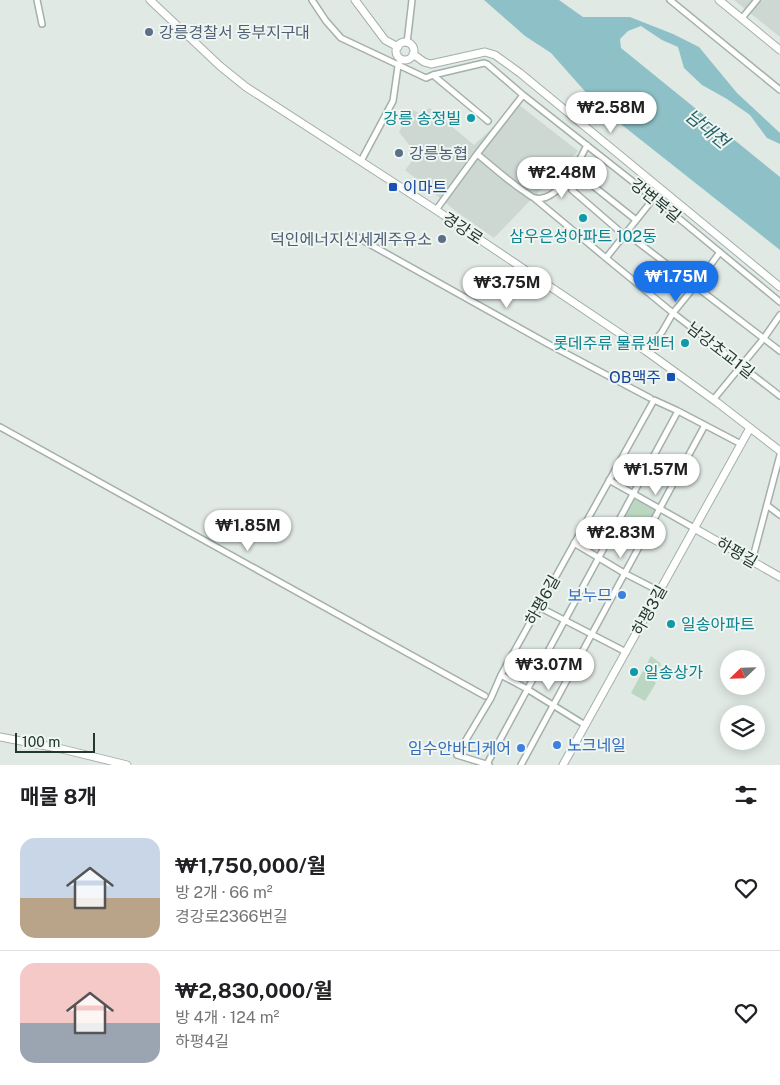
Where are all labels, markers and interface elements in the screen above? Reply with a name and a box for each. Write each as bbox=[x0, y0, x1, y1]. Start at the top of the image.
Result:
place label: 강릉경찰서 동부지구대 bbox=[159, 23, 310, 42]
marker: 강릉경찰서 동부지구대 bbox=[143, 26, 155, 38]
pin: ₩2.58M bbox=[570, 92, 652, 134]
text: ₩2.58M bbox=[577, 98, 645, 117]
water label: 남대천 bbox=[681, 105, 735, 154]
place label: 강릉 송정빌 bbox=[384, 109, 461, 128]
marker: 강릉 송정빌 bbox=[465, 112, 477, 124]
place label: 강릉농협 bbox=[409, 144, 468, 163]
marker: 강릉농협 bbox=[393, 147, 405, 159]
pin: ₩2.48M bbox=[521, 156, 603, 199]
text: ₩2.48M bbox=[528, 163, 596, 182]
street label: 강변북길 bbox=[627, 174, 685, 226]
place label: 이마트 bbox=[403, 178, 447, 197]
marker: 이마트 bbox=[387, 181, 399, 193]
street label: 경강로 bbox=[439, 208, 487, 249]
marker: 삼우은성아파트 102동 bbox=[577, 212, 589, 224]
place label: 삼우은성아파트 102동 bbox=[509, 227, 657, 246]
place label: 덕인에너지신세게주유소 bbox=[270, 230, 432, 249]
marker: 덕인에너지신세게주유소 bbox=[436, 233, 448, 245]
pin: ₩1.75M bbox=[635, 260, 717, 303]
pin: ₩3.75M bbox=[466, 266, 548, 309]
text: ₩1.75M bbox=[644, 267, 708, 286]
text: ₩3.75M bbox=[473, 273, 541, 292]
street label: 남강초교1길 bbox=[683, 318, 758, 383]
place label: 롯데주류 물류센터 bbox=[553, 334, 675, 353]
marker: 롯데주류 물류센터 bbox=[679, 337, 691, 349]
place label: OB맥주 bbox=[609, 368, 661, 387]
marker: OB맥주 bbox=[665, 371, 677, 383]
pin: ₩1.57M bbox=[615, 454, 697, 496]
text: ₩1.57M bbox=[624, 460, 688, 479]
pin: ₩1.85M bbox=[207, 510, 289, 552]
text: ₩1.85M bbox=[215, 516, 281, 535]
pin: ₩2.83M bbox=[580, 516, 662, 559]
text: ₩2.83M bbox=[587, 523, 655, 542]
street label: 하평길 bbox=[713, 533, 761, 572]
street label: 하평6길 bbox=[521, 572, 564, 629]
street label: 하평3길 bbox=[628, 582, 671, 639]
place label: 보누므 bbox=[568, 586, 612, 605]
marker: 보누므 bbox=[616, 589, 628, 601]
place label: 일송아파트 bbox=[681, 615, 755, 634]
marker: 일송아파트 bbox=[665, 618, 677, 630]
pin: ₩3.07M bbox=[508, 648, 590, 691]
north arrow bbox=[720, 650, 765, 695]
map controls bbox=[720, 650, 765, 750]
text: ₩3.07M bbox=[515, 655, 583, 674]
place label: 일송상가 bbox=[644, 663, 703, 682]
marker: 일송상가 bbox=[628, 666, 640, 678]
button: layers bbox=[720, 705, 765, 750]
scale bar bbox=[15, 730, 95, 753]
text: 100 m bbox=[22, 734, 60, 750]
place label: 노크네일 bbox=[567, 736, 626, 755]
place label: 임수안바디케어 bbox=[408, 739, 511, 758]
marker: 노크네일 bbox=[551, 739, 563, 751]
marker: 임수안바디케어 bbox=[515, 742, 527, 754]
icon: filters bbox=[732, 781, 760, 809]
text: 매물 8개 bbox=[20, 784, 97, 809]
text: ₩1,750,000/월 bbox=[175, 853, 326, 878]
icon: home bbox=[60, 858, 120, 918]
icon: heart bbox=[732, 874, 760, 902]
text: 방 2개 · 66 m² bbox=[175, 883, 273, 902]
text: 경강로2366번길 bbox=[175, 907, 288, 926]
text: ₩2,830,000/월 bbox=[175, 978, 333, 1003]
icon: home bbox=[60, 983, 120, 1043]
icon: heart bbox=[732, 999, 760, 1027]
text: 방 4개 · 124 m² bbox=[175, 1008, 279, 1027]
text: 하평4길 bbox=[175, 1032, 229, 1051]

